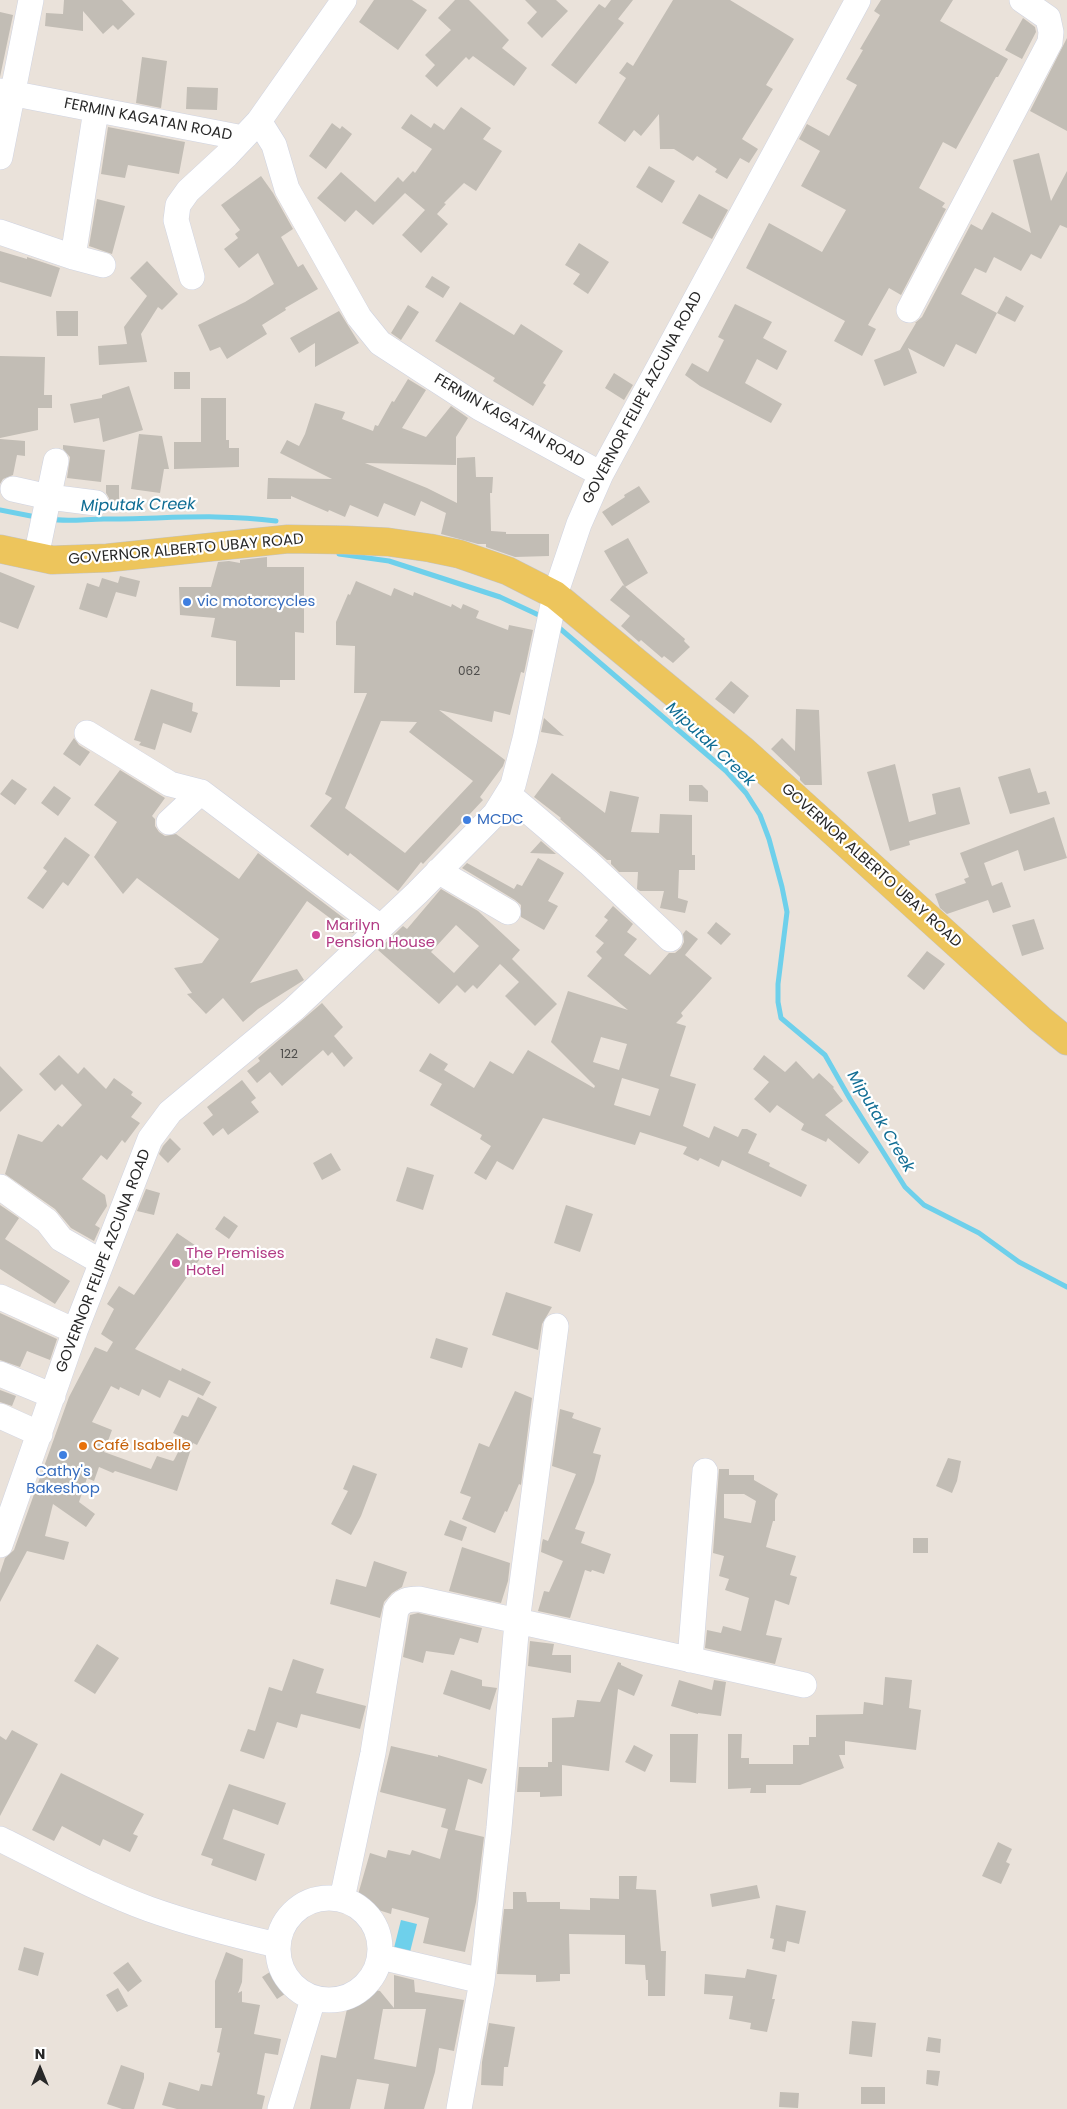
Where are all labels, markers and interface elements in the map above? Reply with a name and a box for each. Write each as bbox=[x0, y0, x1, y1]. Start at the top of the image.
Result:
street label: FERMIN KAGATAN ROAD bbox=[62, 95, 234, 145]
street label: GOVERNOR FELIPE AZCUNA ROAD bbox=[579, 289, 707, 507]
street label: FERMIN KAGATAN ROAD bbox=[431, 371, 587, 471]
water label: Miputak Creek bbox=[80, 495, 196, 517]
street label: GOVERNOR ALBERTO UBAY ROAD bbox=[68, 531, 304, 569]
place label: vic motorcycles bbox=[197, 593, 315, 611]
marker: vic motorcycles bbox=[181, 596, 193, 608]
house number: 062 bbox=[458, 665, 480, 679]
water label: Miputak Creek bbox=[661, 699, 759, 791]
street label: GOVERNOR ALBERTO UBAY ROAD bbox=[777, 780, 965, 952]
place label: MCDC bbox=[477, 811, 524, 829]
marker: MCDC bbox=[461, 814, 473, 826]
place label: Marilyn Pension House bbox=[326, 917, 435, 952]
marker: Marilyn Pension House bbox=[310, 929, 322, 941]
house number: 122 bbox=[280, 1048, 298, 1062]
water label: Miputak Creek bbox=[842, 1068, 918, 1176]
street label: GOVERNOR FELIPE AZCUNA ROAD bbox=[53, 1147, 155, 1375]
place label: The Premises Hotel bbox=[186, 1245, 285, 1280]
marker: The Premises Hotel bbox=[170, 1257, 182, 1269]
place label: Café Isabelle bbox=[93, 1437, 191, 1455]
marker: Café Isabelle bbox=[77, 1440, 89, 1452]
marker: Cathy's Bakeshop bbox=[57, 1449, 69, 1461]
place label: Cathy's Bakeshop bbox=[26, 1463, 100, 1498]
north arrow bbox=[15, 2044, 65, 2094]
text: N bbox=[35, 2044, 45, 2064]

